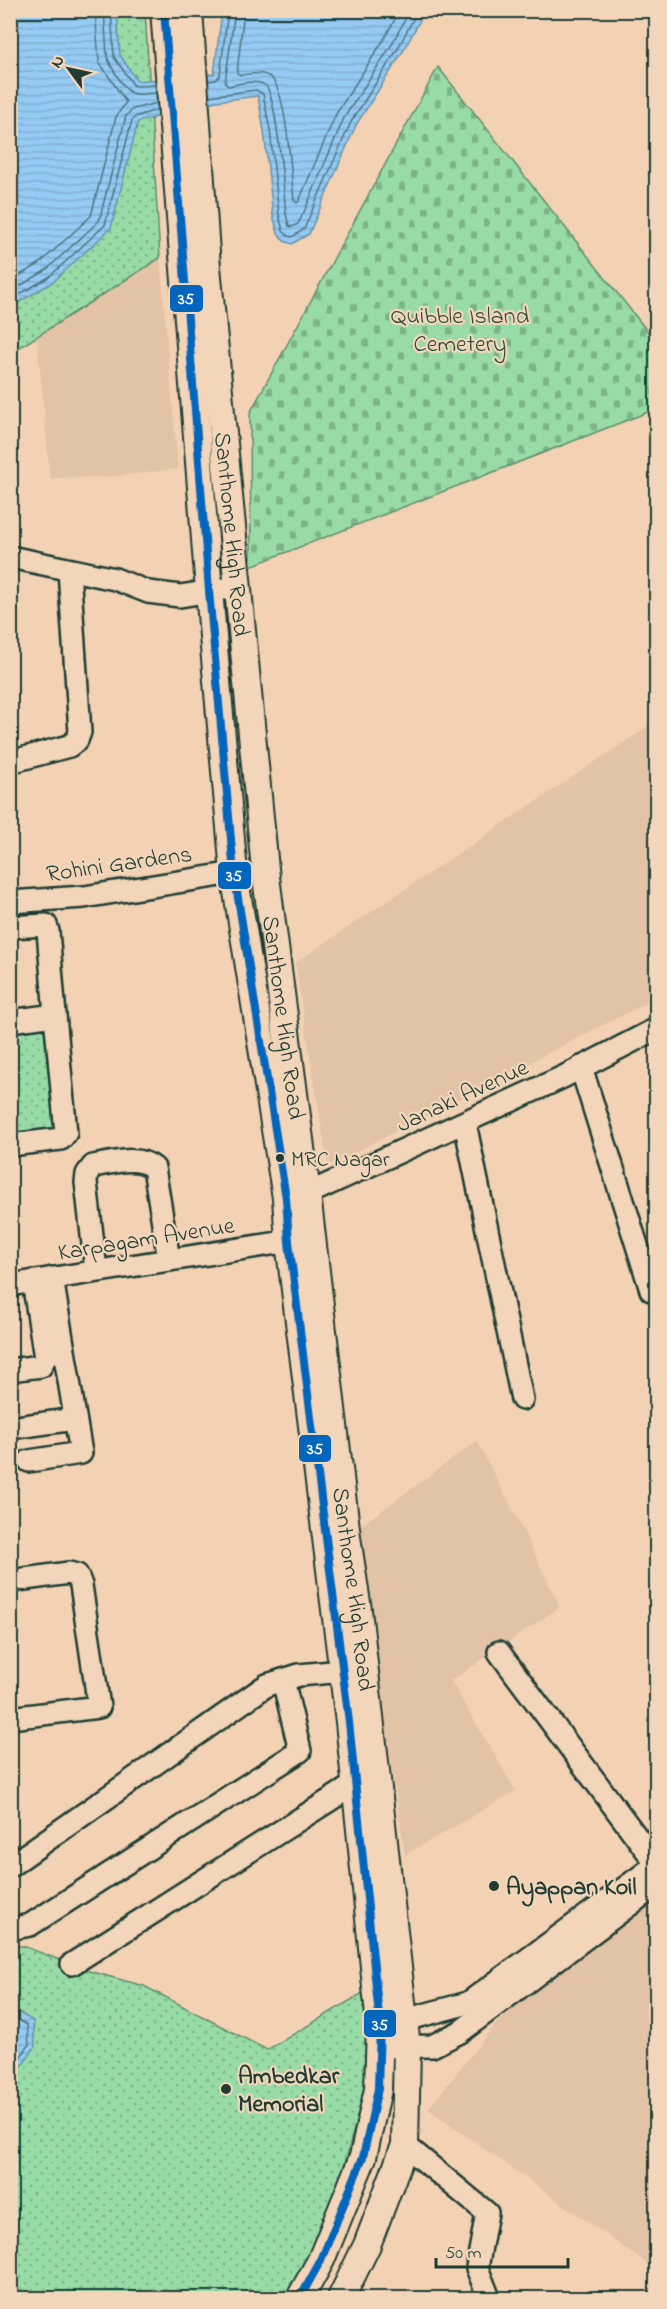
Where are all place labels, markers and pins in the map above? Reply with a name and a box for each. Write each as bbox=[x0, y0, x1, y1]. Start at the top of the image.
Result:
place label: MRC Nagar bbox=[291, 1145, 390, 1178]
marker: MRC Nagar bbox=[274, 1152, 286, 1164]
place label: Ayappan Koil bbox=[506, 1871, 636, 1907]
marker: Ayappan Koil bbox=[487, 1879, 501, 1893]
place label: Ambedkar Memorial bbox=[238, 2060, 340, 2123]
marker: Ambedkar Memorial bbox=[219, 2082, 233, 2096]

